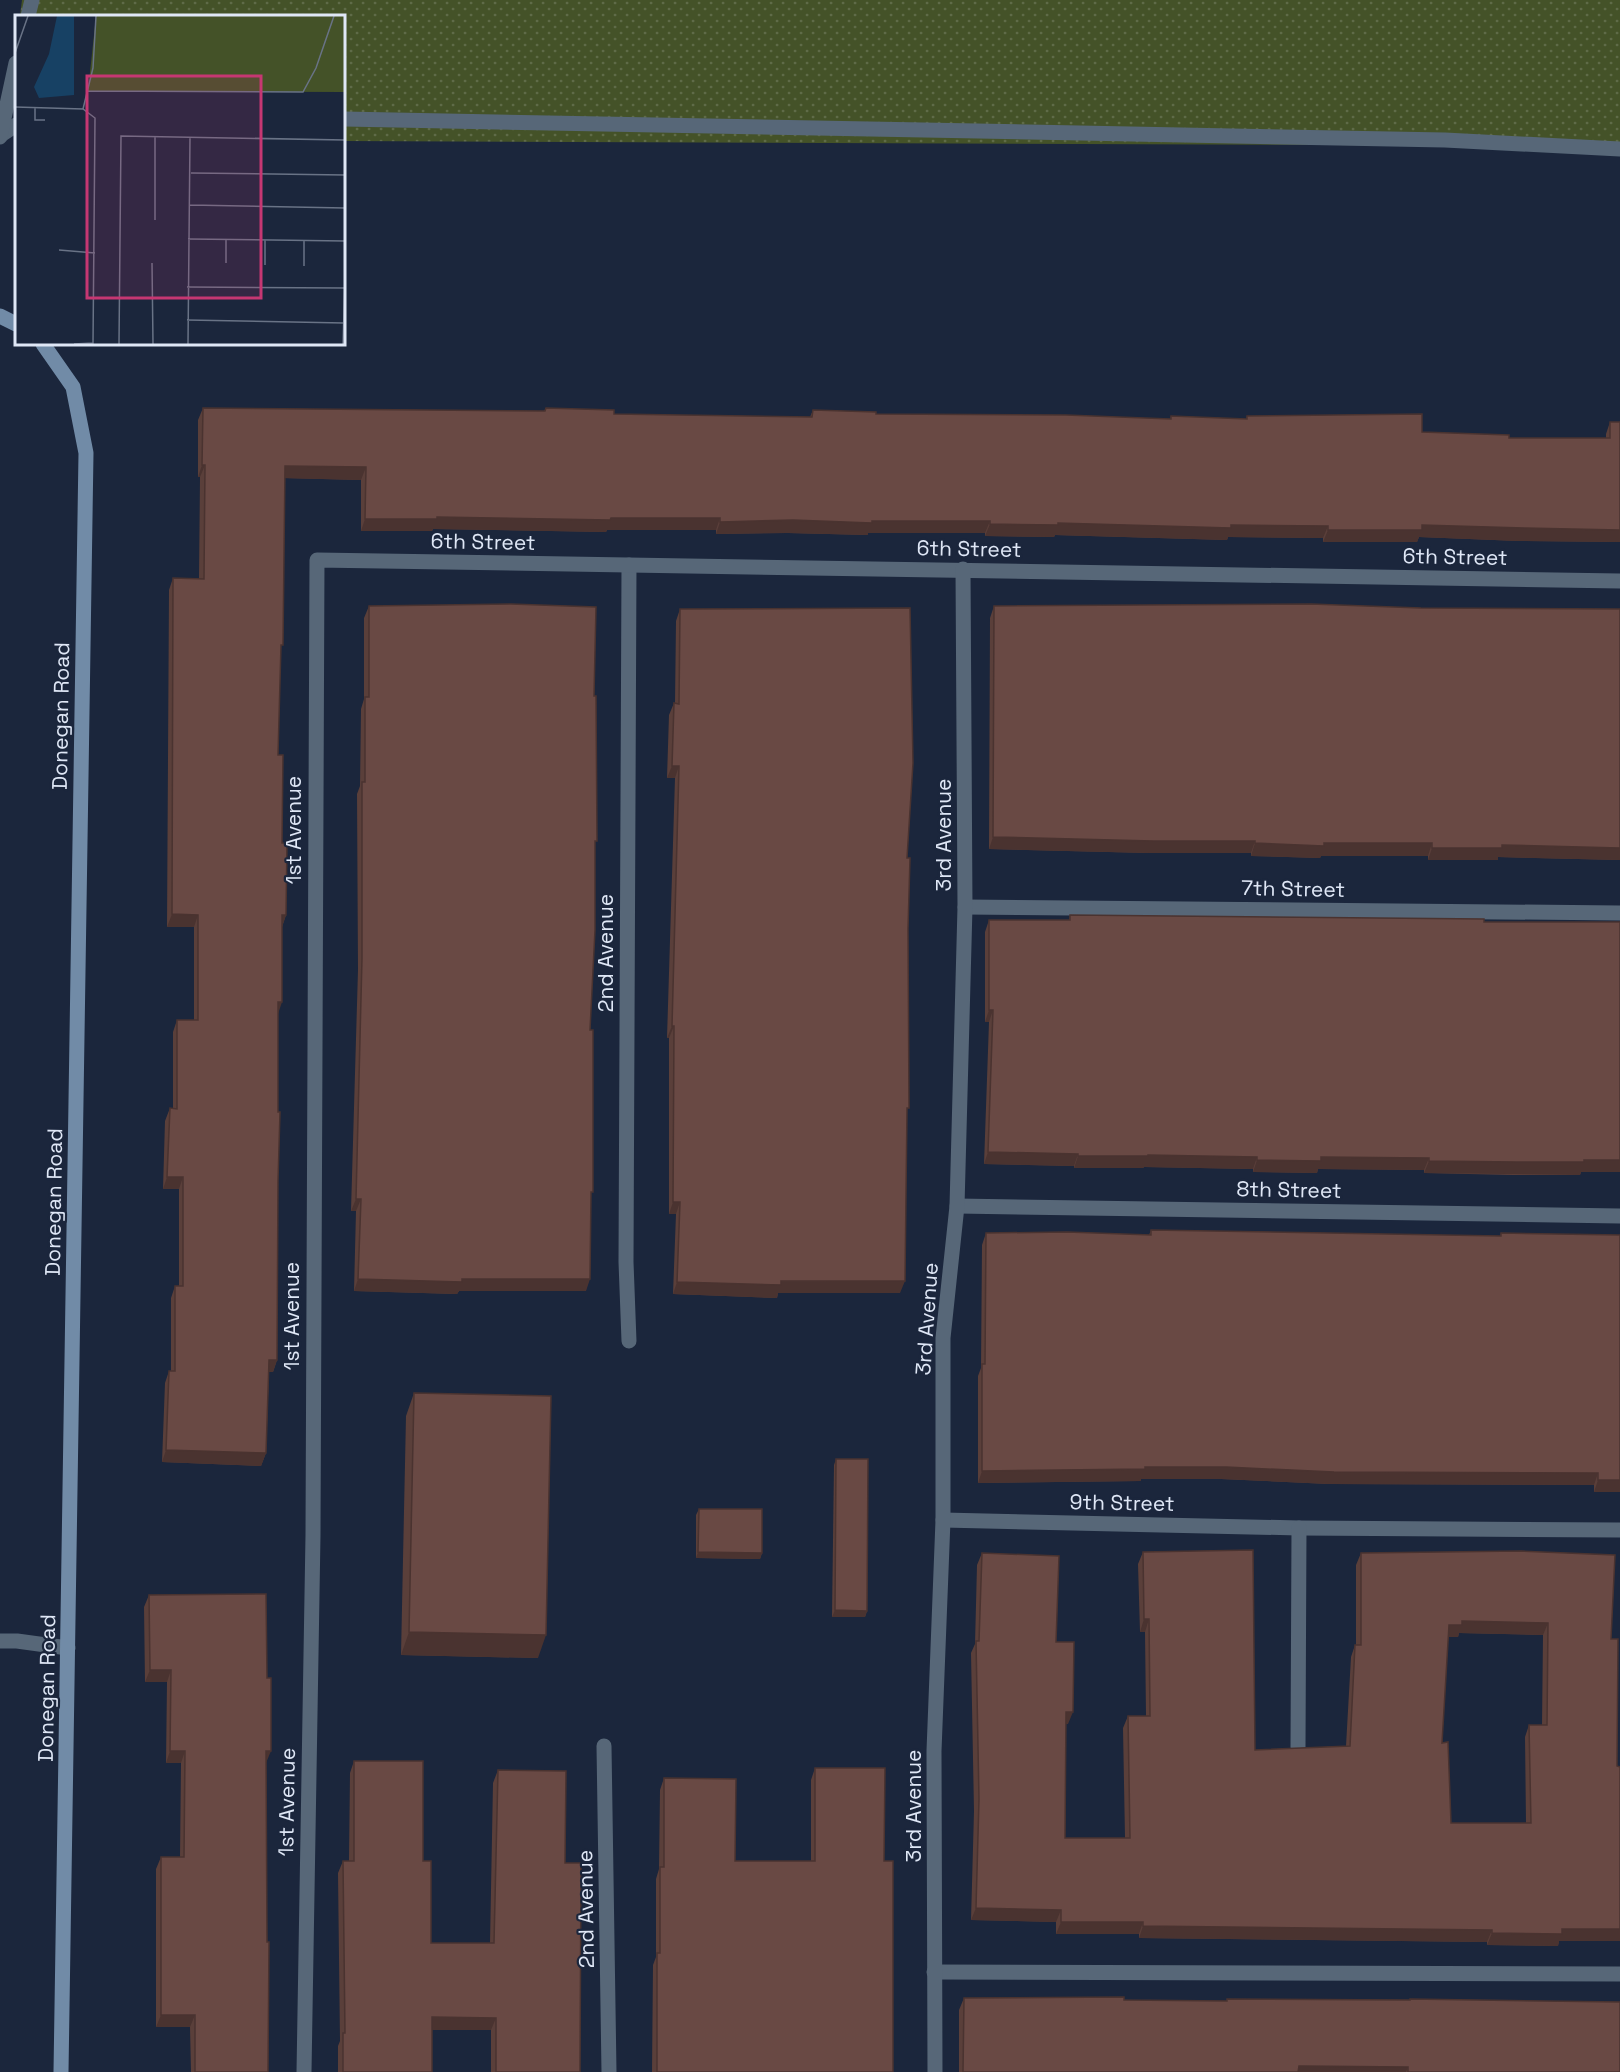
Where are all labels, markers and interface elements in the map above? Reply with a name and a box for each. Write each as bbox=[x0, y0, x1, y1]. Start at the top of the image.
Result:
inset map bbox=[15, 15, 345, 345]
street label: 6th Street bbox=[430, 527, 536, 556]
street label: 6th Street bbox=[916, 534, 1022, 563]
street label: 6th Street bbox=[1402, 542, 1508, 571]
street label: Donegan Road bbox=[46, 642, 75, 790]
street label: 1st Avenue bbox=[280, 776, 307, 884]
street label: 3rd Avenue bbox=[930, 778, 957, 892]
street label: 7th Street bbox=[1241, 874, 1345, 903]
street label: 2nd Avenue bbox=[592, 894, 619, 1012]
street label: Donegan Road bbox=[39, 1128, 68, 1276]
street label: 8th Street bbox=[1236, 1175, 1342, 1204]
street label: 1st Avenue bbox=[278, 1262, 305, 1370]
street label: 3rd Avenue bbox=[909, 1262, 944, 1376]
street label: 9th Street bbox=[1069, 1488, 1175, 1517]
street label: Donegan Road bbox=[32, 1614, 61, 1762]
street label: 1st Avenue bbox=[272, 1747, 301, 1856]
street label: 3rd Avenue bbox=[900, 1749, 927, 1863]
street label: 2nd Avenue bbox=[571, 1850, 600, 1968]

